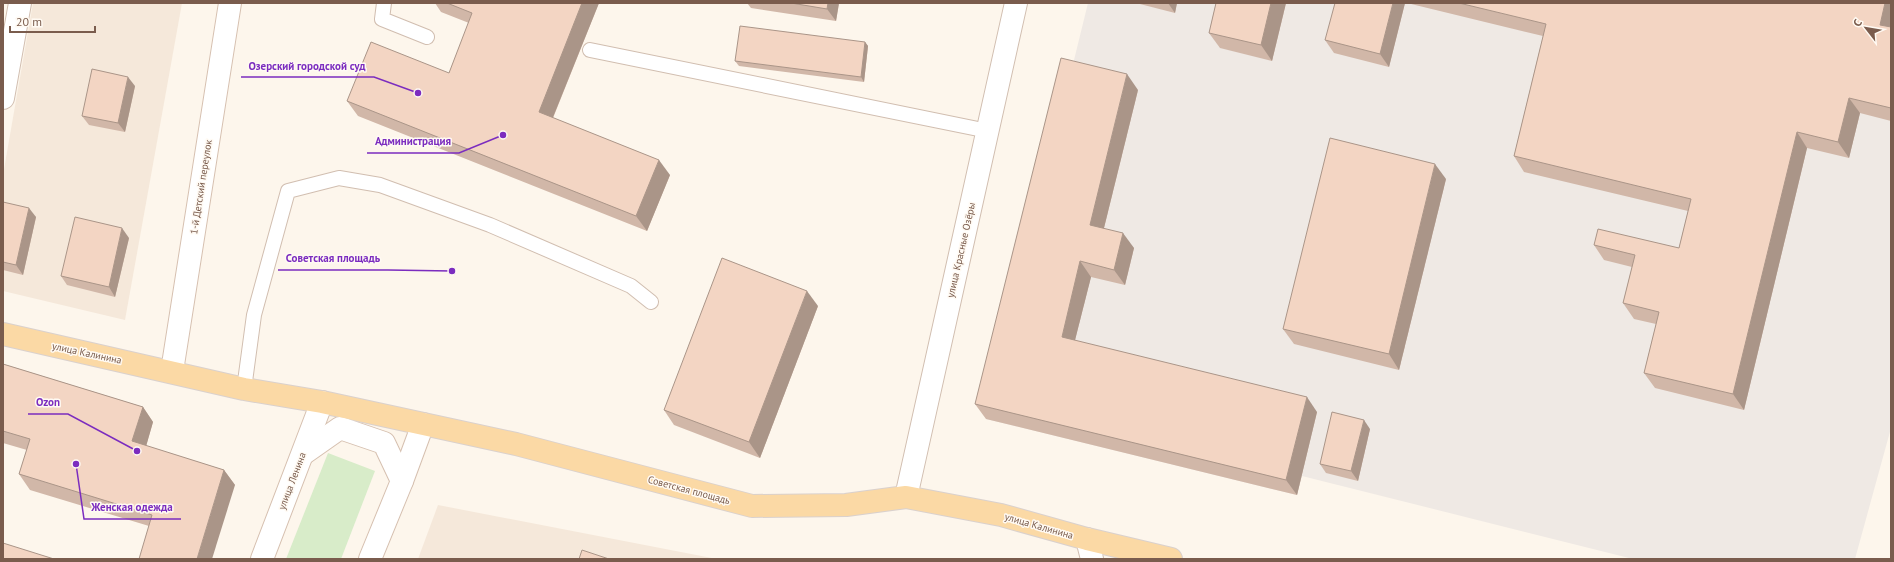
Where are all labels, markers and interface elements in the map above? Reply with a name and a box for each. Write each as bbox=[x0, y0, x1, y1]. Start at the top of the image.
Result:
scale bar bbox=[10, 8, 95, 34]
north arrow bbox=[1846, 8, 1886, 48]
text: 20 m bbox=[16, 14, 42, 29]
text: С bbox=[1850, 17, 1865, 29]
callout: Озерский городской суд bbox=[241, 54, 374, 77]
text: Озерский городской суд bbox=[248, 59, 366, 73]
callout: Администрация bbox=[367, 130, 459, 153]
text: Администрация bbox=[375, 134, 451, 148]
street label: 1-й Детский переулок bbox=[187, 139, 215, 235]
street label: улица Красные Озёры bbox=[944, 201, 978, 299]
callout: Советская площадь bbox=[278, 247, 388, 270]
text: Советская площадь bbox=[286, 251, 381, 265]
street label: улица Калинина bbox=[51, 339, 123, 367]
callout: Ozon bbox=[28, 391, 68, 414]
text: Ozon bbox=[36, 395, 60, 409]
street label: улица Ленина bbox=[275, 450, 309, 512]
street label: Советская площадь bbox=[646, 473, 732, 507]
callout: Женская одежда bbox=[84, 496, 181, 519]
text: Женская одежда bbox=[90, 500, 173, 514]
street label: улица Калинина bbox=[1003, 510, 1075, 542]

